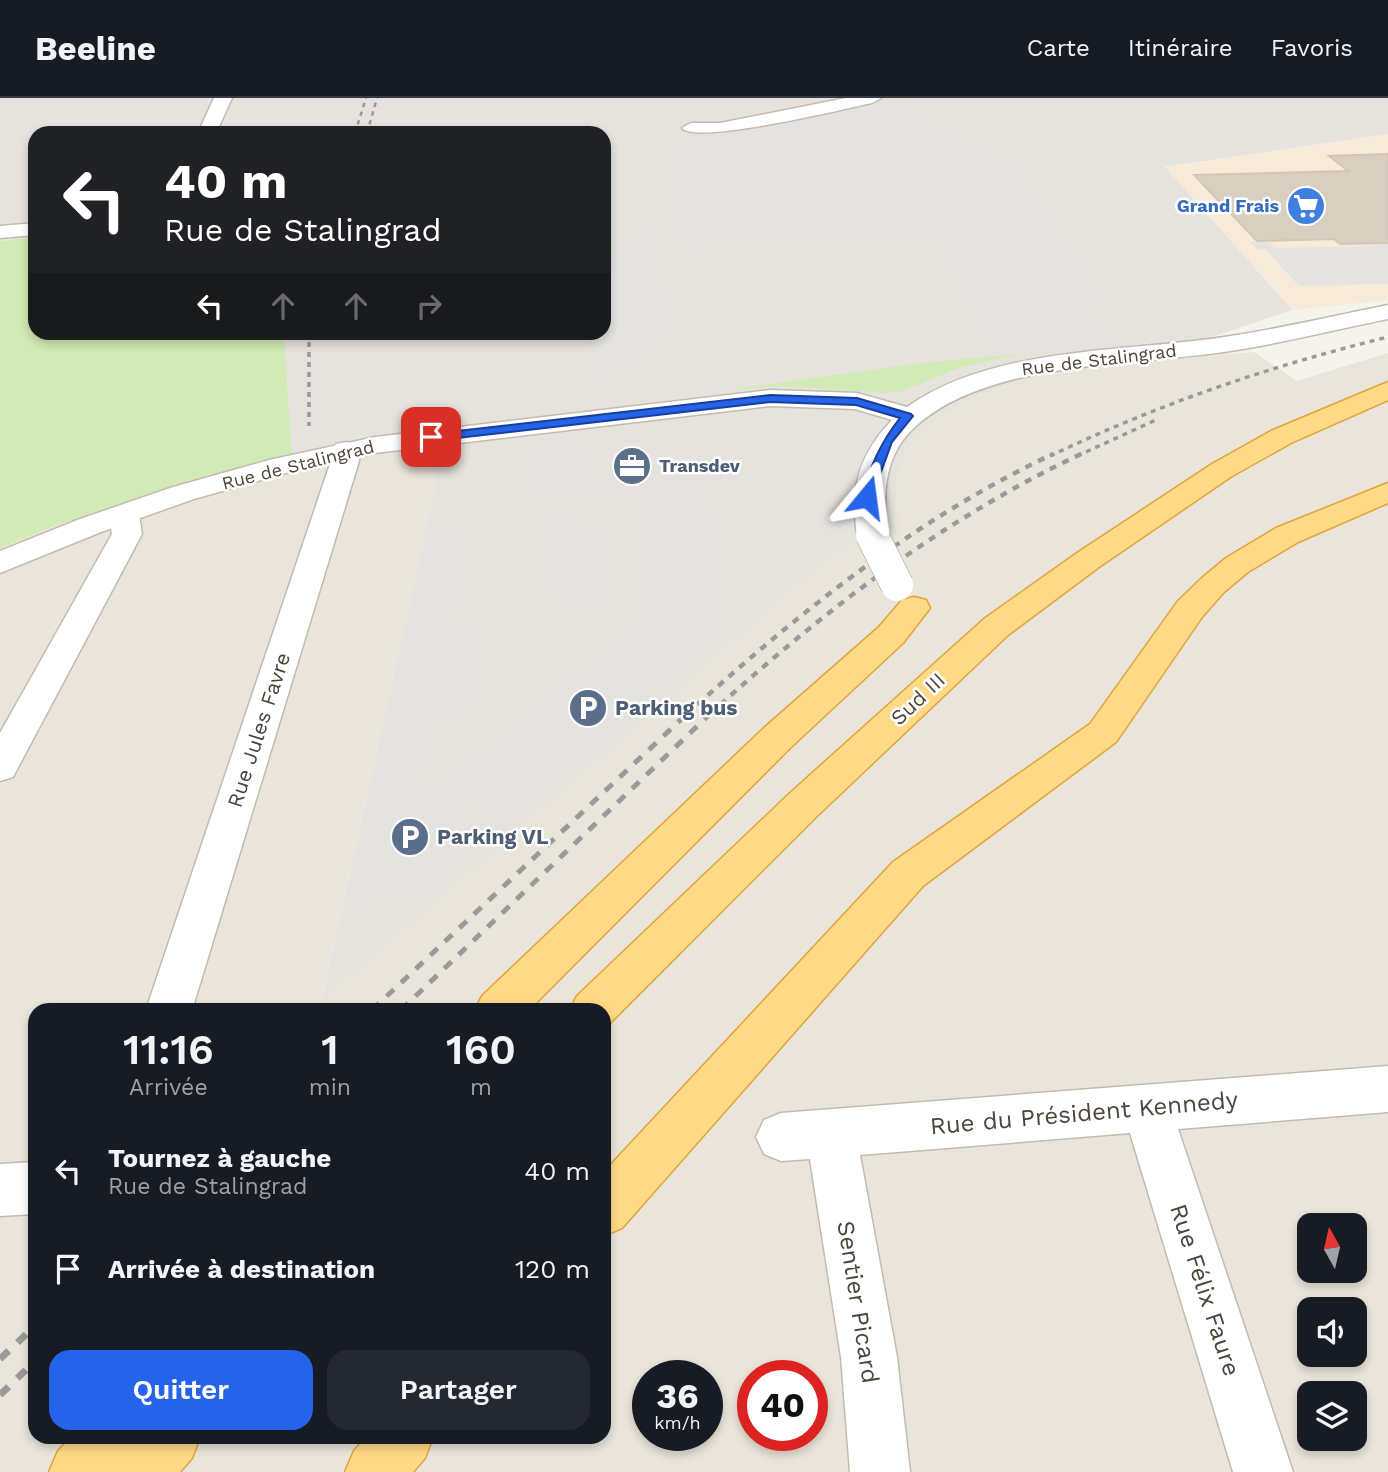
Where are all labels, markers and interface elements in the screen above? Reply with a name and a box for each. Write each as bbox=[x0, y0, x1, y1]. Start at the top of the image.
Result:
text: Beeline bbox=[35, 29, 156, 68]
text: Carte bbox=[1027, 34, 1090, 62]
text: Itinéraire bbox=[1128, 34, 1233, 62]
text: Favoris bbox=[1271, 34, 1353, 62]
text: 40 m bbox=[164, 152, 287, 210]
icon: left bbox=[49, 154, 140, 245]
supermarket icon: Grand Frais bbox=[1285, 185, 1327, 227]
place label: Grand Frais bbox=[1177, 195, 1279, 216]
text: Rue de Stalingrad bbox=[164, 211, 441, 249]
icon: left bbox=[191, 287, 229, 325]
icon: ahead bbox=[264, 287, 302, 325]
icon: ahead bbox=[337, 287, 375, 325]
icon: right bbox=[410, 287, 448, 325]
street label: Rue de Stalingrad bbox=[1020, 340, 1178, 379]
pin bbox=[401, 407, 461, 467]
icon: arrive bbox=[412, 418, 450, 456]
street label: Rue de Stalingrad bbox=[220, 435, 376, 494]
office icon: Transdev bbox=[611, 445, 653, 487]
place label: Transdev bbox=[659, 455, 741, 476]
position arrow bbox=[830, 460, 904, 534]
street label: Rue Jules Favre bbox=[222, 649, 295, 810]
street label: Sud III bbox=[885, 667, 950, 730]
parking icon: Parking bus bbox=[567, 687, 609, 729]
place label: Parking bus bbox=[615, 695, 738, 720]
parking icon: Parking VL bbox=[389, 816, 431, 858]
place label: Parking VL bbox=[437, 824, 549, 849]
text: 11:16 bbox=[123, 1025, 214, 1074]
text: 1 bbox=[321, 1025, 339, 1074]
text: 160 bbox=[446, 1025, 516, 1074]
text: Arrivée bbox=[129, 1074, 208, 1101]
text: min bbox=[309, 1074, 351, 1101]
text: m bbox=[470, 1074, 492, 1101]
street label: Rue du Président Kennedy bbox=[929, 1086, 1240, 1140]
text: Tournez à gauche bbox=[108, 1143, 331, 1173]
icon: left bbox=[49, 1152, 87, 1190]
text: 40 m bbox=[524, 1156, 590, 1186]
text: Rue de Stalingrad bbox=[108, 1173, 307, 1200]
street label: Rue Félix Faure bbox=[1164, 1201, 1246, 1379]
north arrow bbox=[1297, 1213, 1367, 1283]
map controls bbox=[1297, 1213, 1367, 1451]
street label: Sentier Picard bbox=[831, 1219, 885, 1385]
icon: arrive bbox=[49, 1250, 87, 1288]
text: Arrivée à destination bbox=[108, 1254, 375, 1284]
text: 120 m bbox=[515, 1254, 590, 1284]
button: sound bbox=[1297, 1297, 1367, 1367]
button: Quitter bbox=[49, 1350, 313, 1430]
button: Partager bbox=[327, 1350, 590, 1430]
speed limit sign: 40 bbox=[737, 1360, 828, 1451]
text: 36 bbox=[656, 1375, 699, 1417]
button: layers bbox=[1297, 1381, 1367, 1451]
text: km/h bbox=[654, 1412, 701, 1433]

